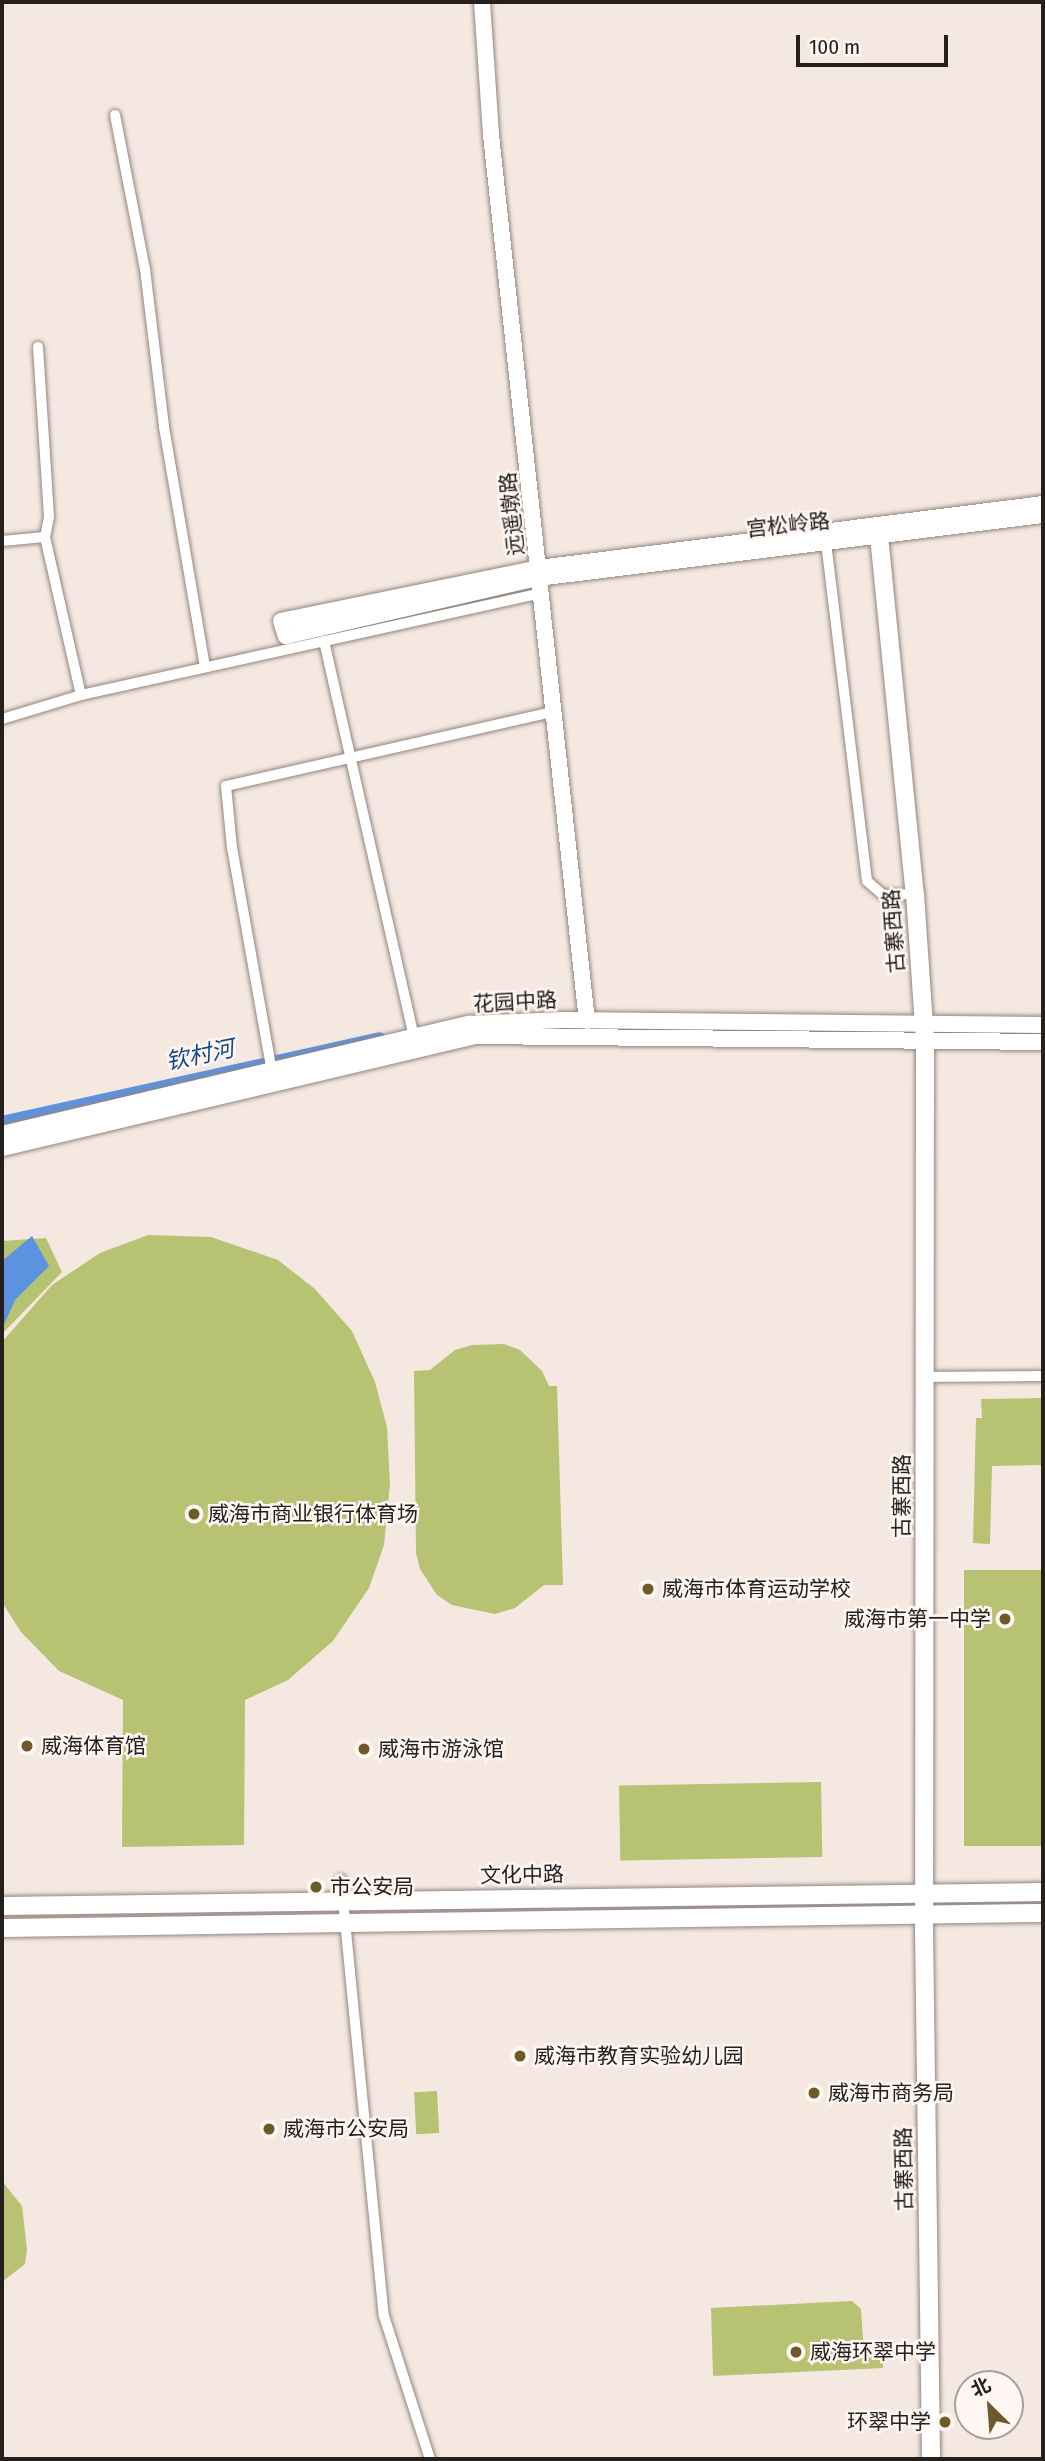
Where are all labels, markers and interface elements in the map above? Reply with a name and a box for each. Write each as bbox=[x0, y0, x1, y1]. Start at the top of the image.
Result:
scale bar bbox=[800, 21, 952, 65]
text: 100 m bbox=[809, 34, 860, 60]
street label: 远遥墩路 bbox=[495, 471, 529, 557]
street label: 宫松岭路 bbox=[745, 508, 831, 542]
street label: 古寨西路 bbox=[879, 888, 909, 974]
street label: 花园中路 bbox=[472, 987, 558, 1017]
water label: 钦村河 bbox=[163, 1034, 237, 1076]
street label: 古寨西路 bbox=[889, 1454, 915, 1538]
place label: 威海市商业银行体育场 bbox=[208, 1501, 418, 1527]
marker: 威海市商业银行体育场 bbox=[186, 1506, 202, 1522]
place label: 威海市体育运动学校 bbox=[662, 1576, 851, 1602]
marker: 威海市体育运动学校 bbox=[640, 1581, 656, 1597]
place label: 威海市第一中学 bbox=[844, 1606, 991, 1632]
marker: 威海市第一中学 bbox=[997, 1611, 1013, 1627]
place label: 威海体育馆 bbox=[41, 1733, 146, 1759]
place label: 威海市游泳馆 bbox=[378, 1736, 504, 1762]
marker: 威海体育馆 bbox=[19, 1738, 35, 1754]
marker: 威海市游泳馆 bbox=[356, 1741, 372, 1757]
street label: 文化中路 bbox=[480, 1862, 564, 1888]
place label: 市公安局 bbox=[330, 1874, 414, 1900]
marker: 市公安局 bbox=[308, 1879, 324, 1895]
place label: 威海市教育实验幼儿园 bbox=[534, 2043, 744, 2069]
marker: 威海市教育实验幼儿园 bbox=[512, 2048, 528, 2064]
place label: 威海市商务局 bbox=[828, 2080, 954, 2106]
marker: 威海市商务局 bbox=[806, 2085, 822, 2101]
place label: 威海市公安局 bbox=[283, 2116, 409, 2142]
marker: 威海市公安局 bbox=[261, 2121, 277, 2137]
street label: 古寨西路 bbox=[891, 2127, 917, 2211]
place label: 威海环翠中学 bbox=[810, 2339, 936, 2365]
marker: 威海环翠中学 bbox=[788, 2344, 804, 2360]
north arrow bbox=[954, 2370, 1024, 2440]
text: 北 bbox=[967, 2373, 994, 2402]
place label: 环翠中学 bbox=[847, 2409, 931, 2435]
marker: 环翠中学 bbox=[937, 2414, 953, 2430]

